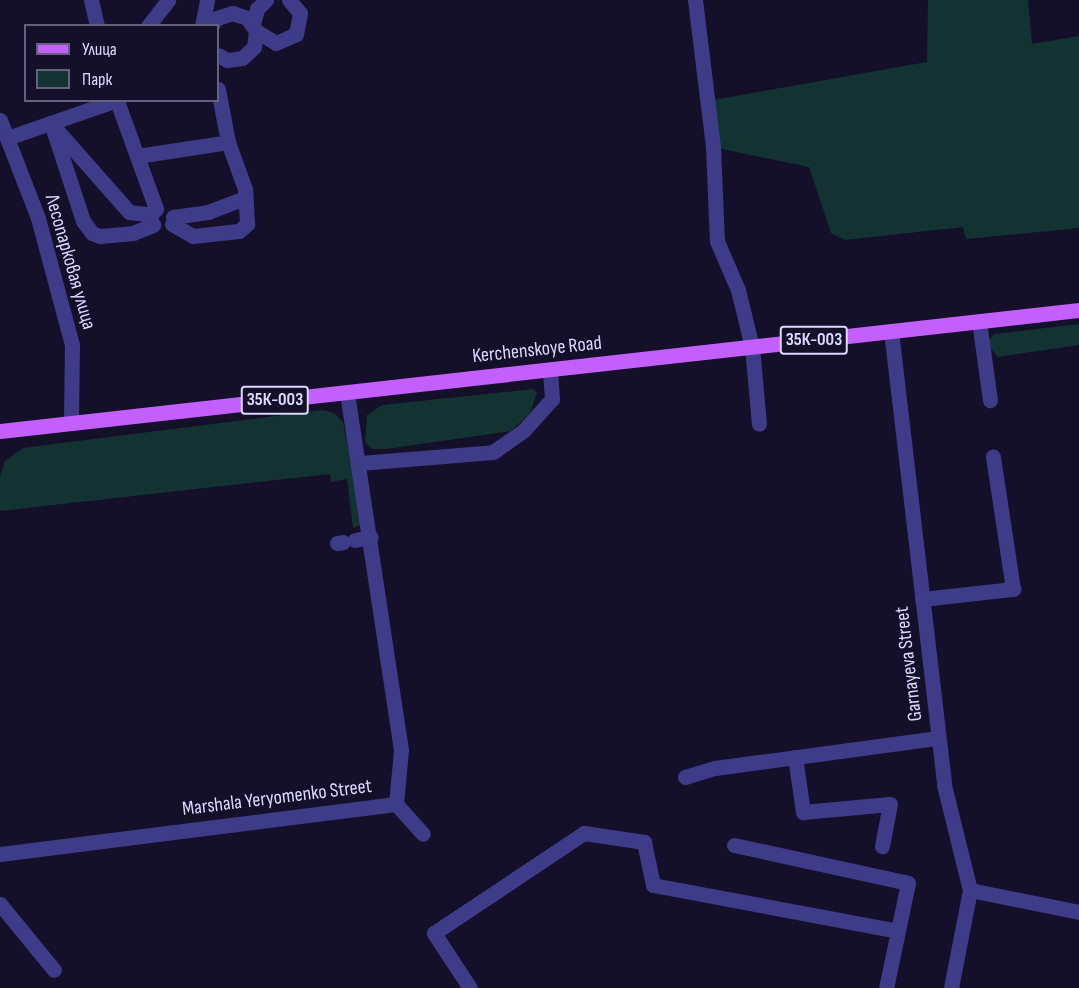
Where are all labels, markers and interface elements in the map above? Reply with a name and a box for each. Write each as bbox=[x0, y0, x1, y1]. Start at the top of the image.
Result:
legend bbox=[24, 24, 219, 102]
text: Улица bbox=[82, 39, 117, 60]
text: Парк bbox=[82, 69, 112, 90]
street label: Лесопарковая улица bbox=[39, 192, 101, 332]
road number: 35К-003 bbox=[780, 325, 848, 355]
street label: Kerchenskoye Road bbox=[471, 331, 603, 369]
road number: 35К-003 bbox=[240, 385, 310, 415]
street label: Garnayeva Street bbox=[890, 605, 928, 723]
street label: Marshala Yeryomenko Street bbox=[181, 774, 373, 822]

